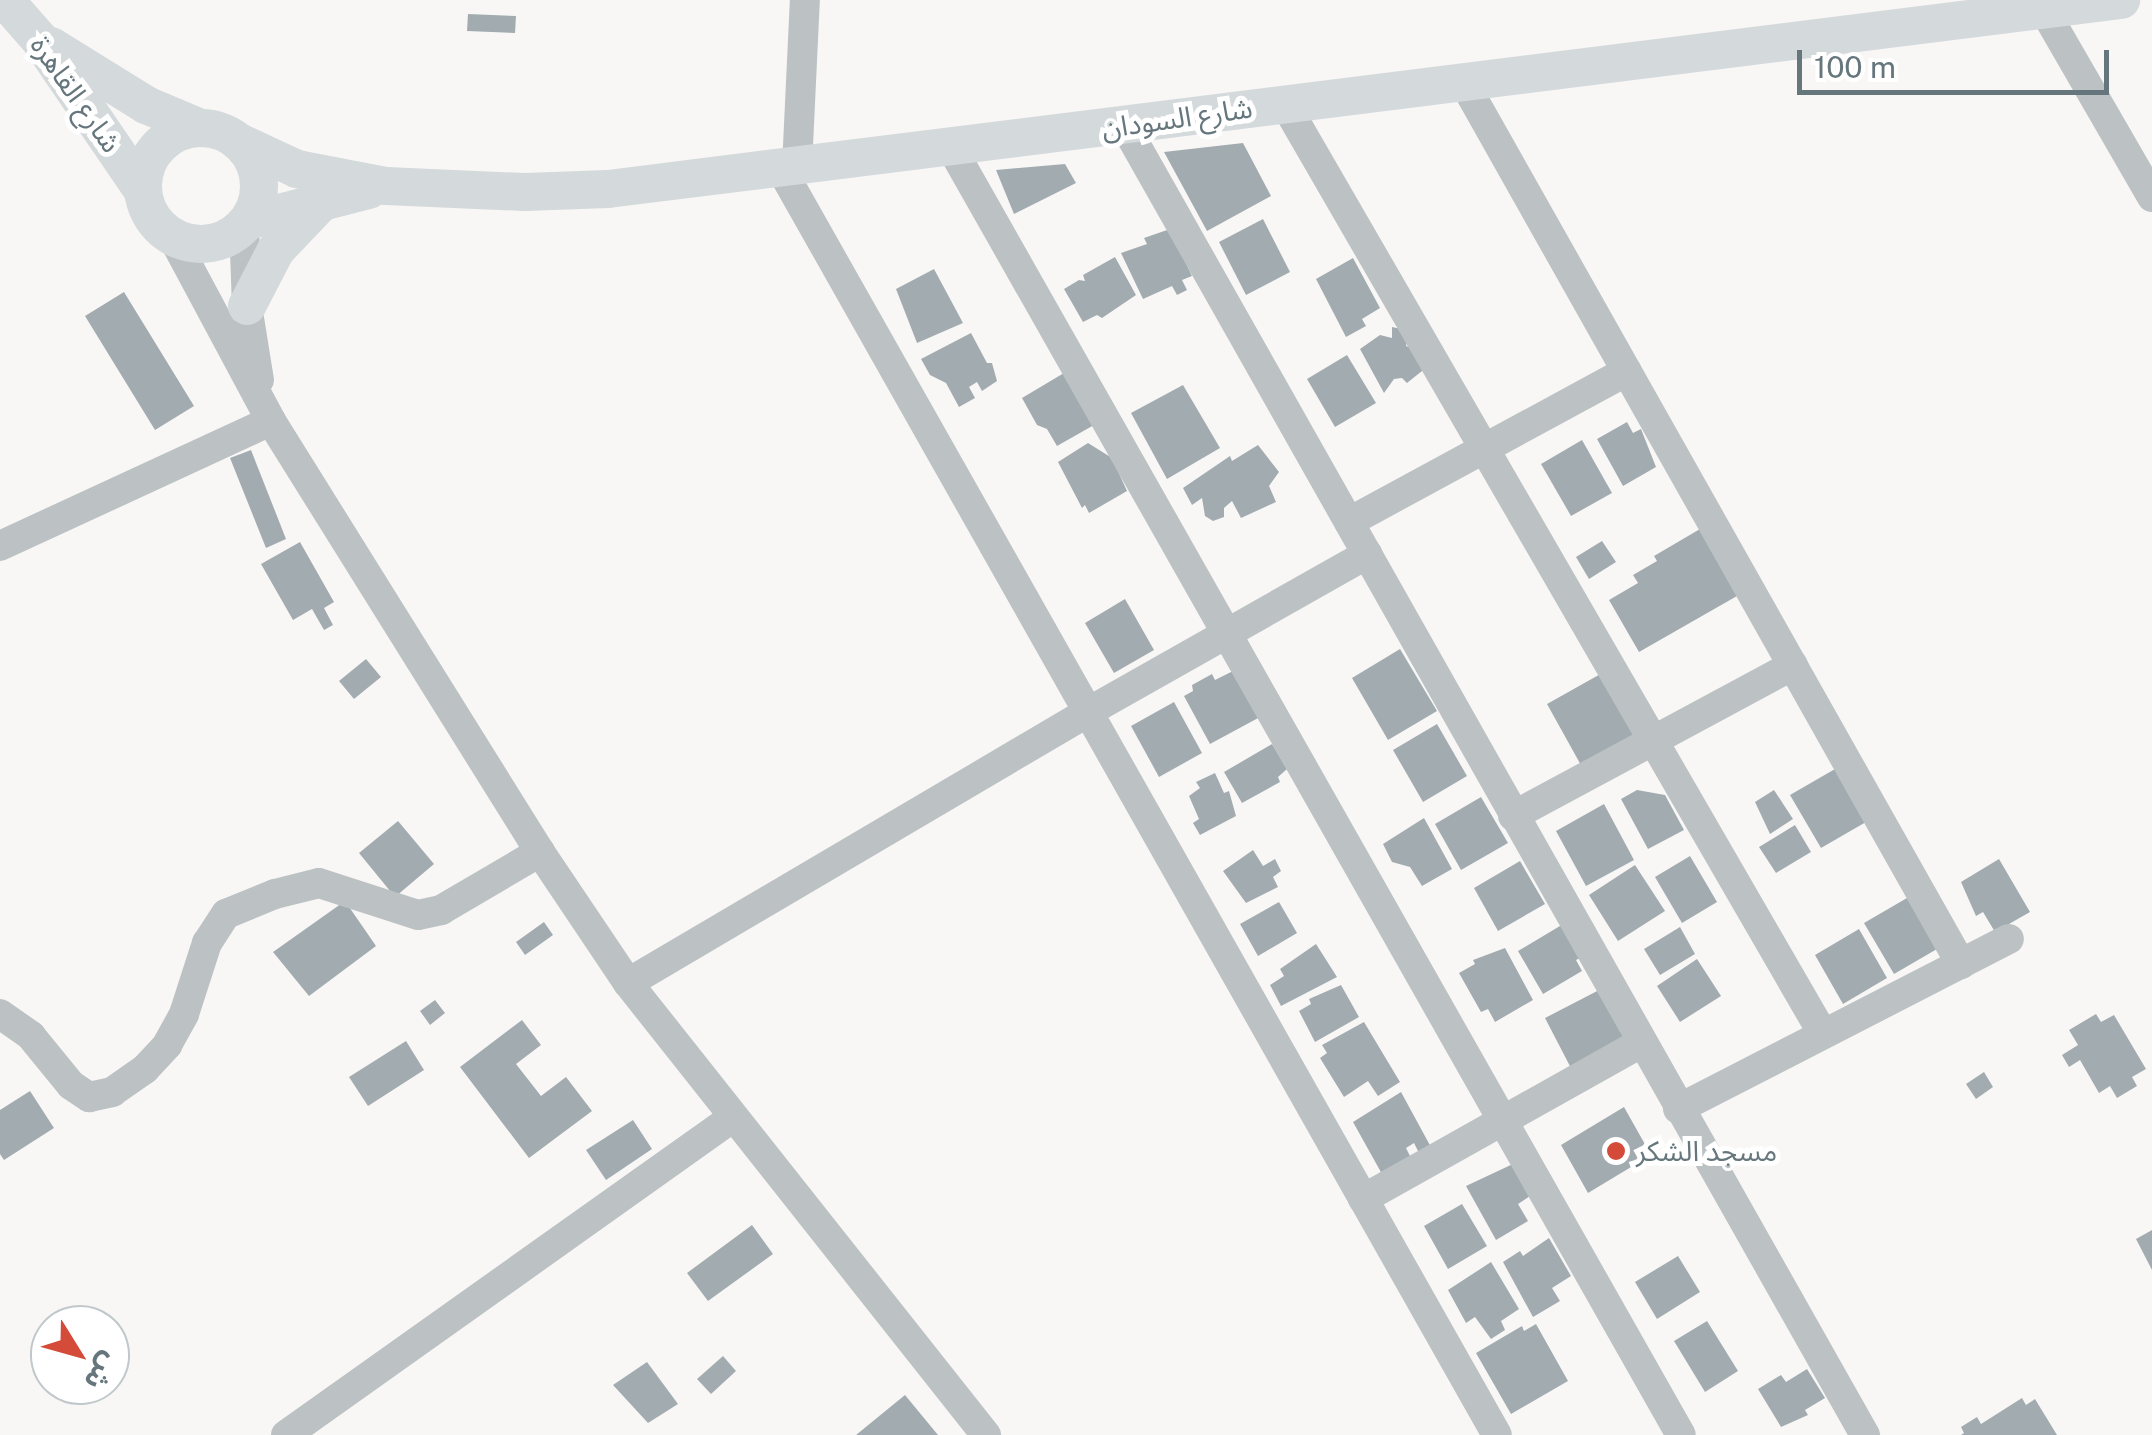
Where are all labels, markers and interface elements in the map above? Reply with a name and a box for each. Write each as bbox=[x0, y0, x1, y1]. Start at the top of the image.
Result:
street label: شارع القاهرة bbox=[24, 29, 128, 159]
scale bar bbox=[1802, 30, 2114, 92]
text: 100 m bbox=[1814, 49, 1896, 85]
street label: شارع السودان bbox=[1100, 91, 1254, 145]
place label: مسجد الشكر bbox=[1636, 1134, 1777, 1168]
marker: مسجد الشكر bbox=[1605, 1140, 1627, 1162]
north arrow bbox=[30, 1305, 130, 1405]
text: ش bbox=[78, 1347, 127, 1397]

